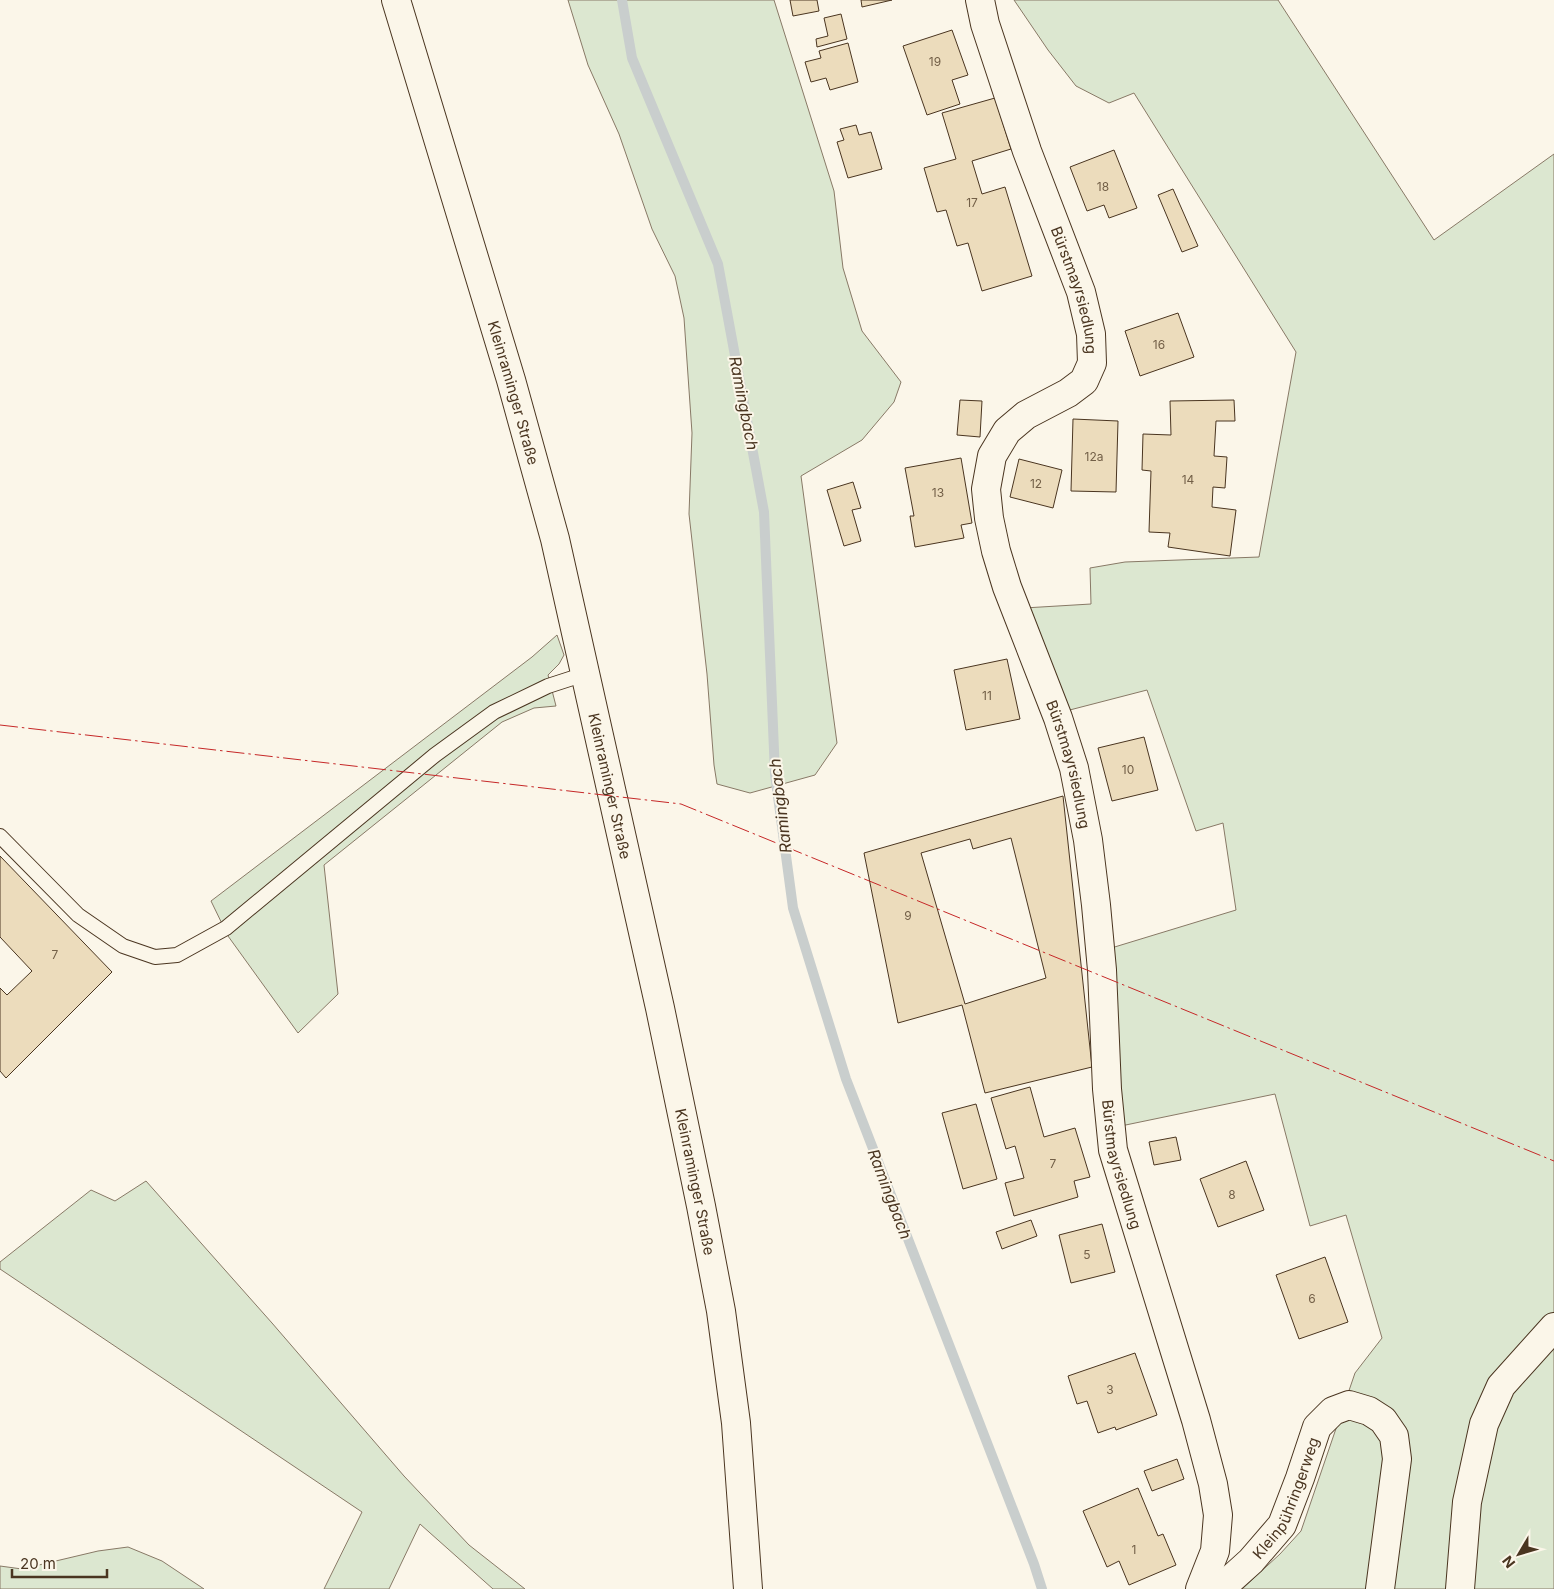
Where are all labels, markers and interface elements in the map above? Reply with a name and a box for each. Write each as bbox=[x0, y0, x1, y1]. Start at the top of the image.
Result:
house number: 19 bbox=[929, 54, 941, 69]
house number: 18 bbox=[1097, 179, 1109, 194]
house number: 17 bbox=[966, 195, 978, 210]
street label: Bürstmayrsiedlung bbox=[1047, 224, 1101, 354]
street label: Kleinraminger Straße bbox=[484, 318, 544, 467]
house number: 16 bbox=[1153, 337, 1165, 352]
water label: Ramingbach bbox=[725, 354, 763, 452]
house number: 12a bbox=[1085, 449, 1103, 464]
house number: 14 bbox=[1182, 472, 1195, 487]
house number: 12 bbox=[1030, 476, 1042, 491]
house number: 13 bbox=[932, 485, 944, 500]
house number: 11 bbox=[982, 688, 992, 703]
street label: Bürstmayrsiedlung bbox=[1042, 697, 1095, 830]
street label: Kleinraminger Straße bbox=[585, 711, 636, 861]
water label: Ramingbach bbox=[764, 757, 796, 855]
house number: 10 bbox=[1122, 762, 1134, 777]
house number: 9 bbox=[904, 908, 912, 923]
house number: 7 bbox=[52, 947, 59, 962]
street label: Bürstmayrsiedlung bbox=[1099, 1099, 1146, 1231]
street label: Kleinraminger Straße bbox=[672, 1107, 720, 1257]
water label: Ramingbach bbox=[864, 1146, 916, 1242]
house number: 7 bbox=[1050, 1156, 1057, 1171]
house number: 8 bbox=[1228, 1187, 1236, 1202]
house number: 5 bbox=[1083, 1247, 1091, 1262]
house number: 6 bbox=[1308, 1291, 1316, 1306]
house number: 3 bbox=[1106, 1382, 1114, 1397]
street label: Kleinpühringerweg bbox=[1248, 1435, 1322, 1562]
north arrow bbox=[1494, 1529, 1544, 1579]
house number: 1 bbox=[1132, 1542, 1136, 1557]
scale bar bbox=[12, 1546, 108, 1578]
text: N bbox=[1498, 1553, 1518, 1572]
text: 20 m bbox=[20, 1554, 56, 1573]

